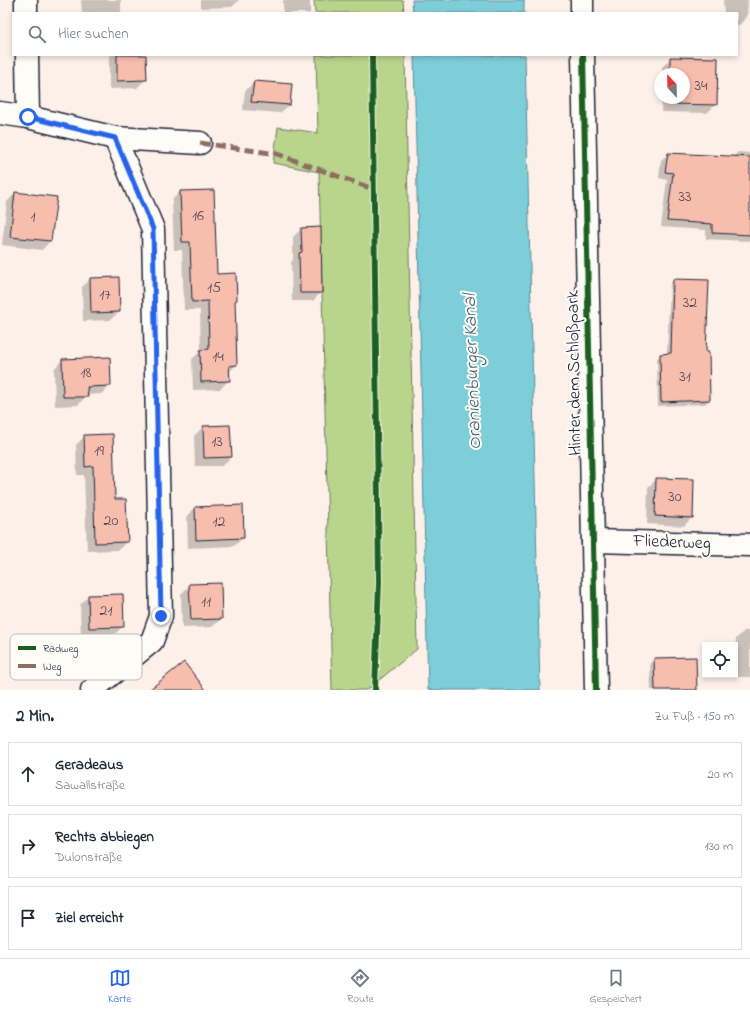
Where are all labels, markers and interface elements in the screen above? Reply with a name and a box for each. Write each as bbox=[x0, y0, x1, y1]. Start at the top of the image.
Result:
search box bbox=[12, 12, 738, 56]
icon: search bbox=[26, 23, 48, 45]
text: Hier suchen bbox=[58, 23, 129, 45]
north arrow bbox=[654, 68, 690, 104]
house number: 34 bbox=[694, 74, 708, 98]
route start bbox=[19, 108, 37, 126]
house number: 33 bbox=[678, 185, 692, 209]
house number: 16 bbox=[192, 204, 204, 228]
house number: 1 bbox=[30, 205, 36, 229]
house number: 15 bbox=[207, 276, 221, 300]
house number: 17 bbox=[99, 283, 111, 307]
street label: Hinter dem Schloßpark bbox=[561, 290, 589, 456]
water label: Oranienburger Kanal bbox=[457, 291, 490, 450]
house number: 32 bbox=[683, 291, 697, 315]
house number: 14 bbox=[212, 345, 224, 369]
house number: 18 bbox=[80, 361, 92, 385]
house number: 31 bbox=[679, 365, 691, 389]
house number: 13 bbox=[211, 430, 223, 454]
house number: 19 bbox=[94, 439, 104, 463]
house number: 30 bbox=[668, 485, 682, 509]
house number: 20 bbox=[104, 509, 119, 533]
house number: 12 bbox=[212, 510, 226, 534]
street label: Fliederweg bbox=[632, 529, 711, 558]
house number: 11 bbox=[201, 590, 211, 614]
house number: 21 bbox=[99, 599, 113, 623]
route end bbox=[152, 607, 170, 625]
legend bbox=[10, 634, 142, 680]
text: Radweg bbox=[43, 641, 78, 658]
map controls bbox=[702, 642, 738, 678]
button: locate bbox=[702, 642, 738, 678]
text: Weg bbox=[43, 659, 61, 676]
text: 2 Min. bbox=[16, 704, 54, 729]
text: Zu Fuß · 150 m bbox=[654, 707, 734, 726]
text: Geradeaus bbox=[55, 754, 123, 776]
icon: ahead bbox=[17, 763, 39, 785]
text: 20 m bbox=[708, 765, 733, 784]
text: Sawallstraße bbox=[55, 776, 125, 795]
text: Rechts abbiegen bbox=[55, 826, 154, 848]
icon: right bbox=[17, 835, 39, 857]
text: 130 m bbox=[705, 837, 733, 856]
text: Dulonstraße bbox=[55, 848, 122, 867]
icon: arrive bbox=[17, 907, 39, 929]
text: Ziel erreicht bbox=[55, 907, 123, 929]
tab: Karte bbox=[108, 967, 131, 1007]
tab: Route bbox=[347, 967, 374, 1007]
tab: Gespeichert bbox=[590, 967, 642, 1007]

